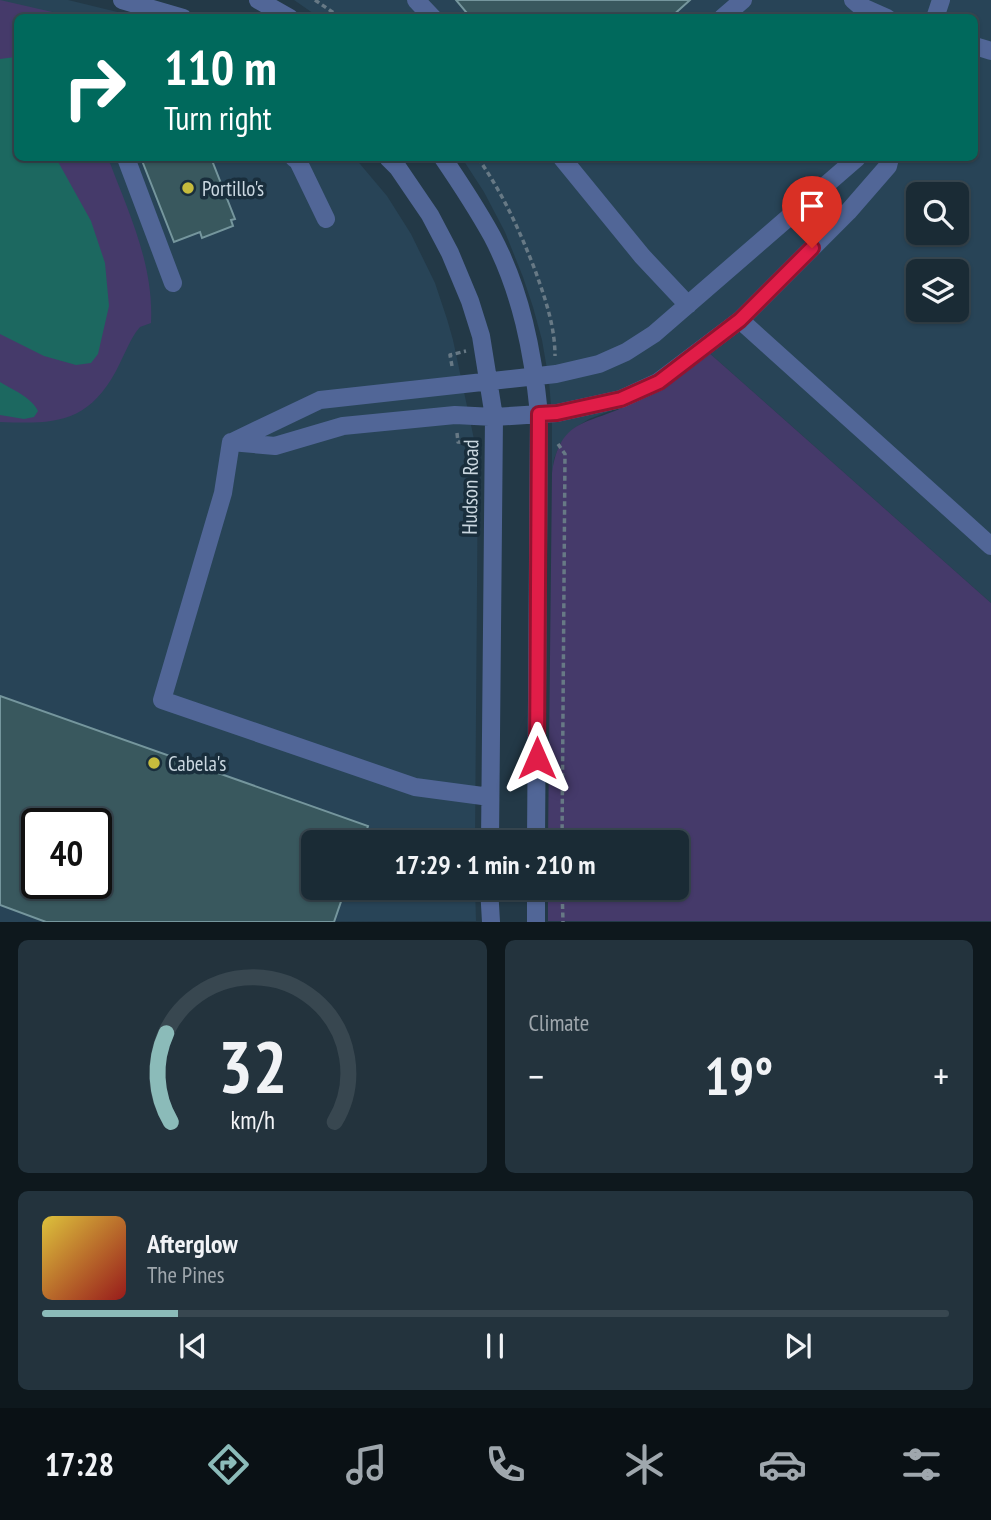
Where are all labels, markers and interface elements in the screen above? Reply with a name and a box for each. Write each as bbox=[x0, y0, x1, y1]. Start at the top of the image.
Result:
text: 110 m bbox=[164, 35, 277, 99]
icon: right bbox=[49, 42, 140, 133]
text: Turn right bbox=[164, 97, 272, 139]
place label: Portillo's bbox=[202, 175, 264, 202]
pin bbox=[782, 176, 842, 248]
marker: Portillo's bbox=[180, 180, 196, 196]
map controls bbox=[906, 182, 969, 322]
button: search bbox=[906, 182, 969, 245]
icon: arrive bbox=[793, 187, 831, 225]
button: layers bbox=[906, 259, 969, 322]
street label: Hudson Road bbox=[456, 439, 484, 535]
position arrow bbox=[500, 721, 574, 795]
place label: Cabela's bbox=[168, 750, 226, 777]
marker: Cabela's bbox=[146, 755, 162, 771]
speed limit sign: 40 bbox=[21, 808, 112, 899]
text: 17:29 · 1 min · 210 m bbox=[395, 848, 595, 881]
text: Climate bbox=[529, 1008, 589, 1037]
text: 32 bbox=[217, 1019, 287, 1113]
text: 19° bbox=[704, 1042, 773, 1109]
text: − bbox=[529, 1051, 544, 1100]
text: + bbox=[933, 1051, 949, 1100]
text: km/h bbox=[230, 1104, 274, 1136]
text: Afterglow bbox=[147, 1227, 238, 1260]
text: The Pines bbox=[147, 1260, 225, 1289]
icon: previous bbox=[174, 1327, 212, 1365]
icon: pause bbox=[476, 1327, 514, 1365]
icon: next bbox=[779, 1327, 817, 1365]
icon: directions bbox=[204, 1440, 253, 1489]
icon: music bbox=[342, 1440, 391, 1489]
icon: phone bbox=[481, 1440, 530, 1489]
icon: climate bbox=[620, 1440, 669, 1489]
icon: car bbox=[758, 1440, 807, 1489]
icon: filters bbox=[897, 1440, 946, 1489]
text: 17:28 bbox=[45, 1443, 114, 1485]

